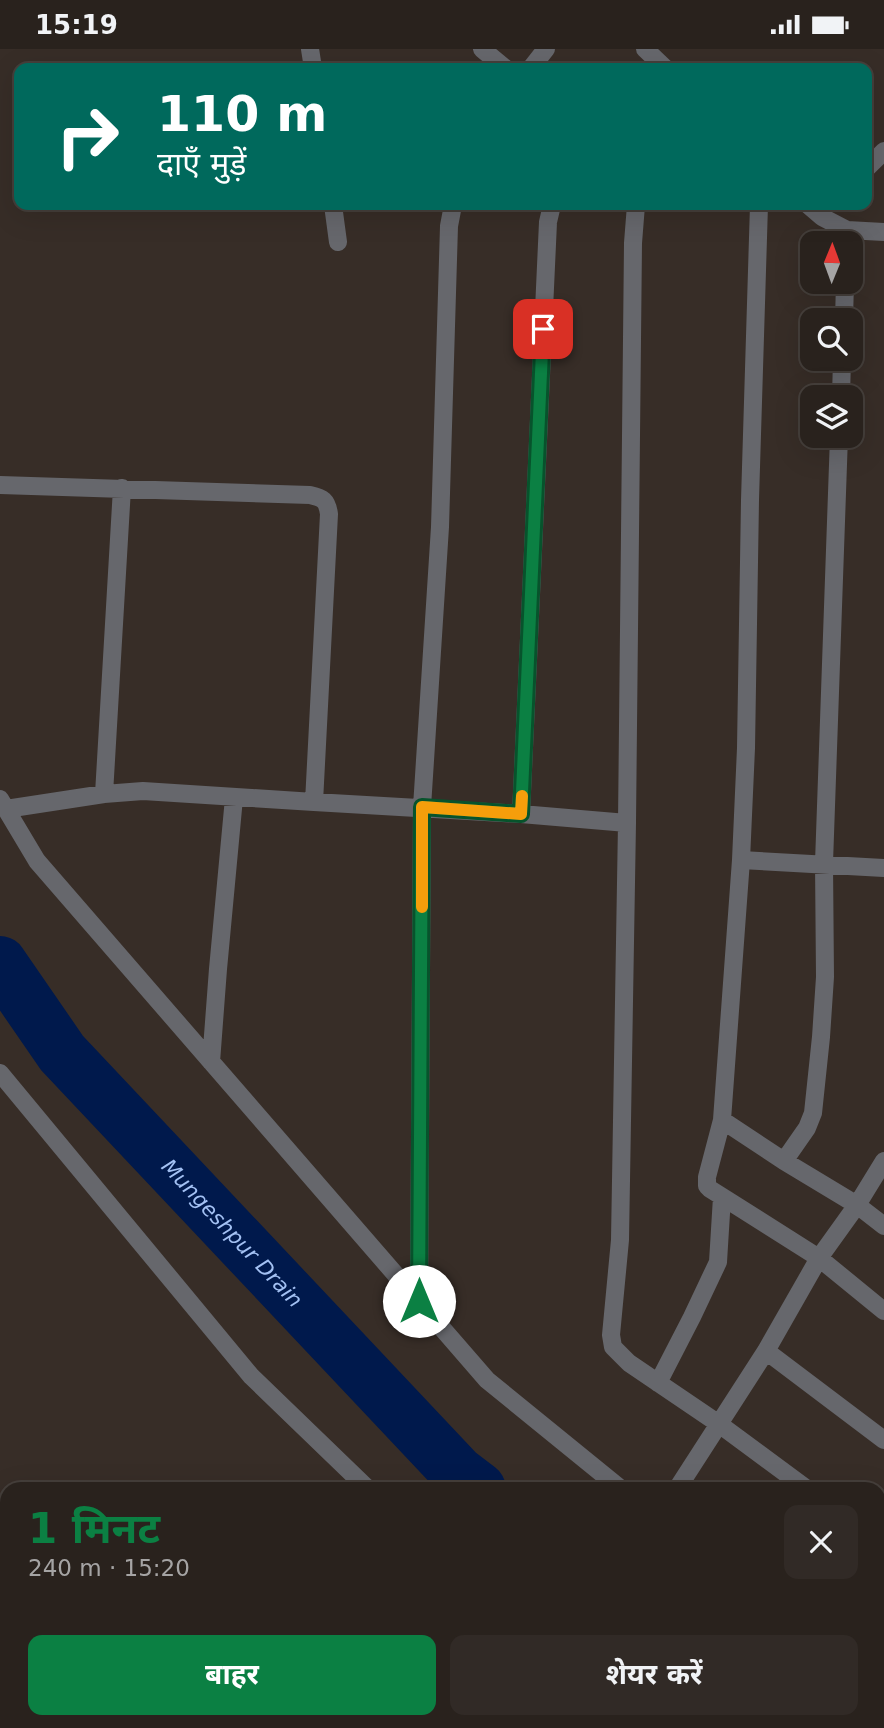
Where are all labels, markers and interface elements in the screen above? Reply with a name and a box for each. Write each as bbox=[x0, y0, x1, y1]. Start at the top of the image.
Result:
text: 15:19 bbox=[35, 10, 118, 40]
text: 110 m bbox=[157, 86, 327, 143]
icon: right bbox=[42, 91, 133, 182]
text: दाएँ मुड़ें bbox=[157, 145, 246, 183]
north arrow bbox=[800, 231, 863, 294]
map controls bbox=[800, 231, 863, 448]
pin bbox=[513, 299, 573, 359]
button: search bbox=[800, 308, 863, 371]
icon: arrive bbox=[524, 310, 562, 348]
button: layers bbox=[800, 385, 863, 448]
water label: Mungeshpur Drain bbox=[157, 1154, 307, 1312]
position arrow bbox=[382, 1264, 456, 1338]
text: 1 मिनट bbox=[28, 1504, 160, 1553]
button: close bbox=[784, 1505, 858, 1579]
text: 240 m · 15:20 bbox=[28, 1555, 190, 1581]
button: बाहर bbox=[28, 1635, 436, 1715]
button: शेयर करें bbox=[450, 1635, 858, 1715]

